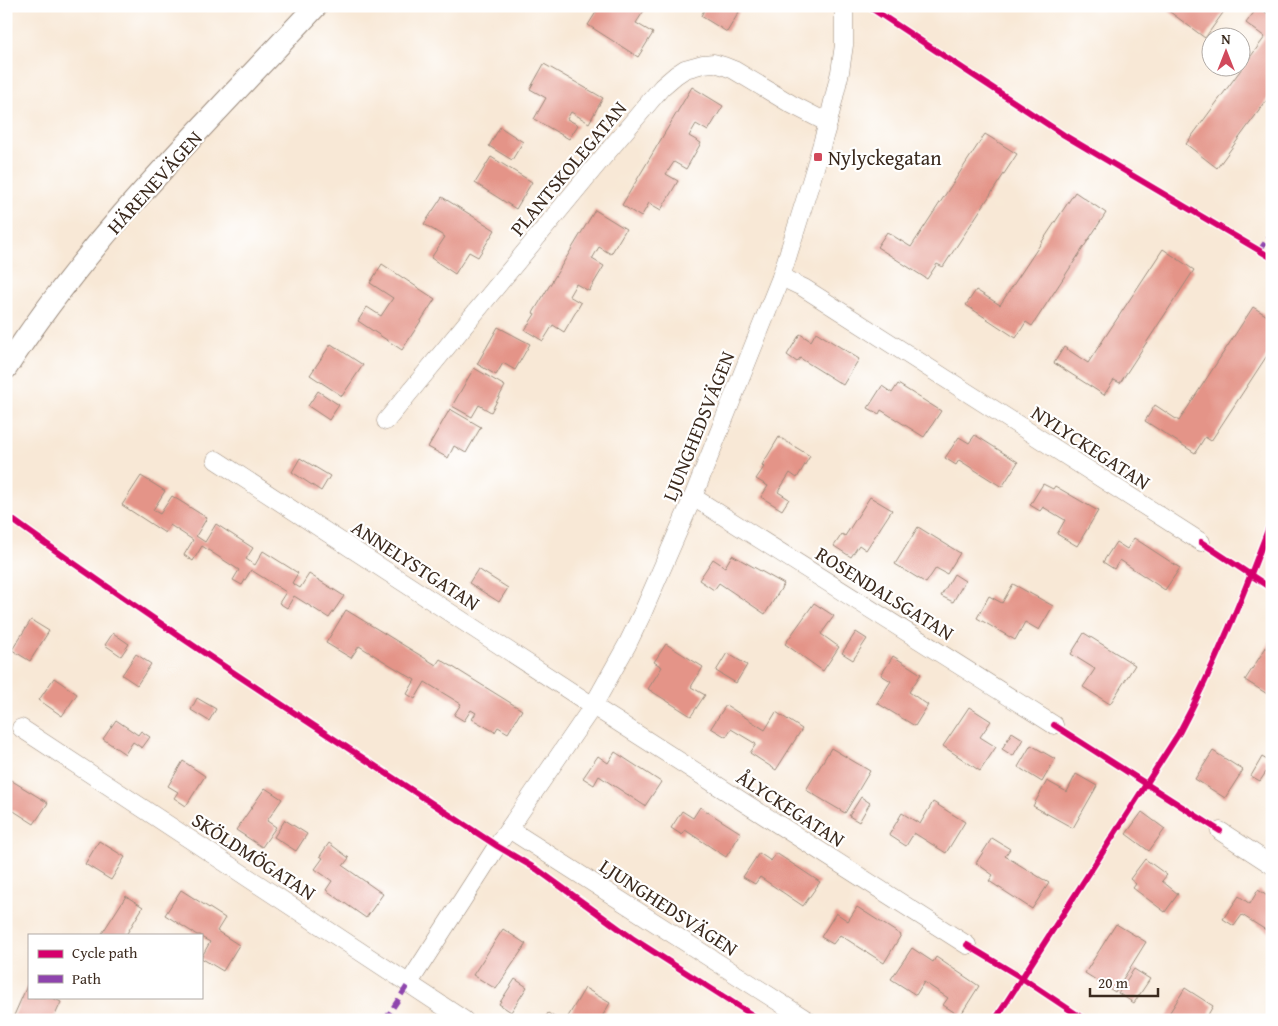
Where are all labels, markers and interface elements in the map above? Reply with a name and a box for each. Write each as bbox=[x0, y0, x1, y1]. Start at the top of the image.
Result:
north arrow bbox=[1200, 28, 1250, 78]
text: N bbox=[1221, 29, 1231, 49]
street label: PLANTSKOLEGATAN bbox=[503, 94, 633, 242]
street label: HÄRENEVÄGEN bbox=[100, 124, 208, 240]
place label: Nylyckegatan bbox=[828, 143, 941, 172]
marker: Nylyckegatan bbox=[812, 151, 824, 163]
street label: LJUNGHEDSVÄGEN bbox=[655, 347, 741, 505]
street label: NYLYCKEGATAN bbox=[1026, 398, 1156, 496]
street label: ANNELYSTGATAN bbox=[346, 513, 486, 617]
street label: ROSENDALSGATAN bbox=[810, 539, 960, 647]
street label: ÅLYCKEGATAN bbox=[731, 762, 851, 854]
street label: SKÖLDMÖGATAN bbox=[186, 805, 322, 907]
street label: LJUNGHEDSVÄGEN bbox=[594, 851, 744, 963]
legend bbox=[28, 934, 202, 998]
text: Cycle path bbox=[72, 942, 138, 963]
scale bar bbox=[1090, 966, 1158, 998]
text: Path bbox=[72, 968, 101, 989]
text: 20 m bbox=[1098, 972, 1129, 993]

